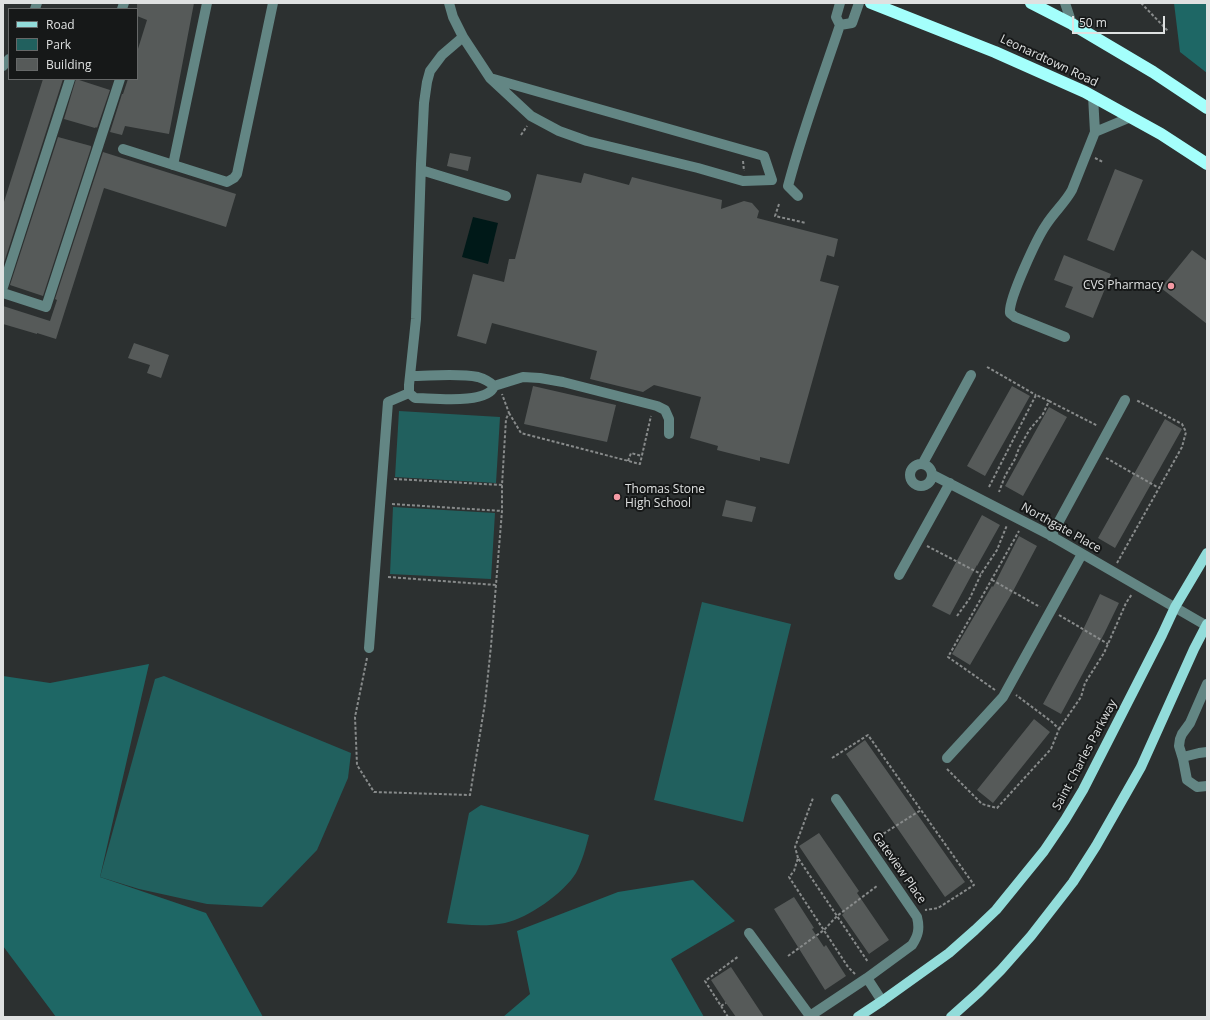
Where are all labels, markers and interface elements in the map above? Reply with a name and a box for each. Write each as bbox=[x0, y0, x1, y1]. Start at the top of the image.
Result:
legend bbox=[8, 8, 138, 80]
scale bar bbox=[1074, 8, 1167, 34]
text: 50 m bbox=[1079, 14, 1107, 31]
text: Road bbox=[46, 16, 75, 33]
street label: Leonardtown Road bbox=[998, 32, 1100, 90]
text: Park bbox=[46, 36, 71, 53]
text: Building bbox=[46, 56, 91, 73]
place label: CVS Pharmacy bbox=[1083, 279, 1163, 293]
marker: CVS Pharmacy bbox=[1166, 281, 1176, 291]
place label: Thomas Stone High School bbox=[625, 483, 705, 511]
marker: Thomas Stone High School bbox=[612, 492, 622, 502]
street label: Northgate Place bbox=[1018, 500, 1104, 556]
street label: Saint Charles Parkway bbox=[1050, 697, 1120, 813]
street label: Gateview Place bbox=[869, 829, 929, 907]

